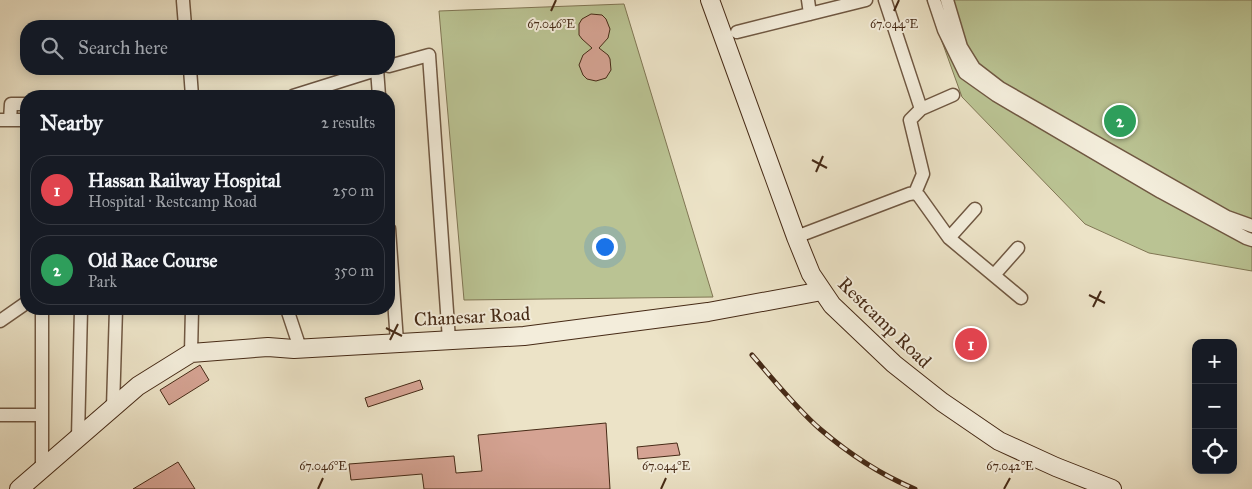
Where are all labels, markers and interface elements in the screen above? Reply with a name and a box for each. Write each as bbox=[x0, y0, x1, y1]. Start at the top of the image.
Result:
text: 67.046°E bbox=[527, 17, 575, 31]
text: 67.044°E bbox=[870, 17, 918, 31]
search box bbox=[20, 20, 395, 75]
icon: search bbox=[38, 34, 66, 62]
text: Search here bbox=[78, 36, 168, 59]
pin: 2 bbox=[1104, 102, 1136, 140]
text: Nearby bbox=[40, 110, 103, 136]
text: 2 results bbox=[321, 113, 375, 132]
text: Hassan Railway Hospital bbox=[88, 169, 281, 192]
text: 1 bbox=[54, 181, 60, 200]
text: 250 m bbox=[333, 181, 374, 200]
text: Hospital · Restcamp Road bbox=[88, 192, 257, 211]
your location bbox=[592, 234, 618, 260]
text: Old Race Course bbox=[88, 249, 217, 272]
text: 2 bbox=[53, 261, 61, 280]
text: 350 m bbox=[334, 261, 374, 280]
text: Park bbox=[88, 272, 117, 291]
street label: Restcamp Road bbox=[833, 272, 936, 373]
street label: Chanesar Road bbox=[413, 302, 531, 331]
pin: 1 bbox=[955, 325, 987, 363]
map controls bbox=[1192, 339, 1237, 474]
button: + bbox=[1192, 339, 1237, 384]
button: − bbox=[1192, 384, 1237, 429]
button: locate bbox=[1192, 429, 1237, 474]
text: 67.046°E bbox=[299, 459, 347, 473]
text: 67.044°E bbox=[642, 459, 690, 473]
text: 67.042°E bbox=[986, 459, 1034, 473]

